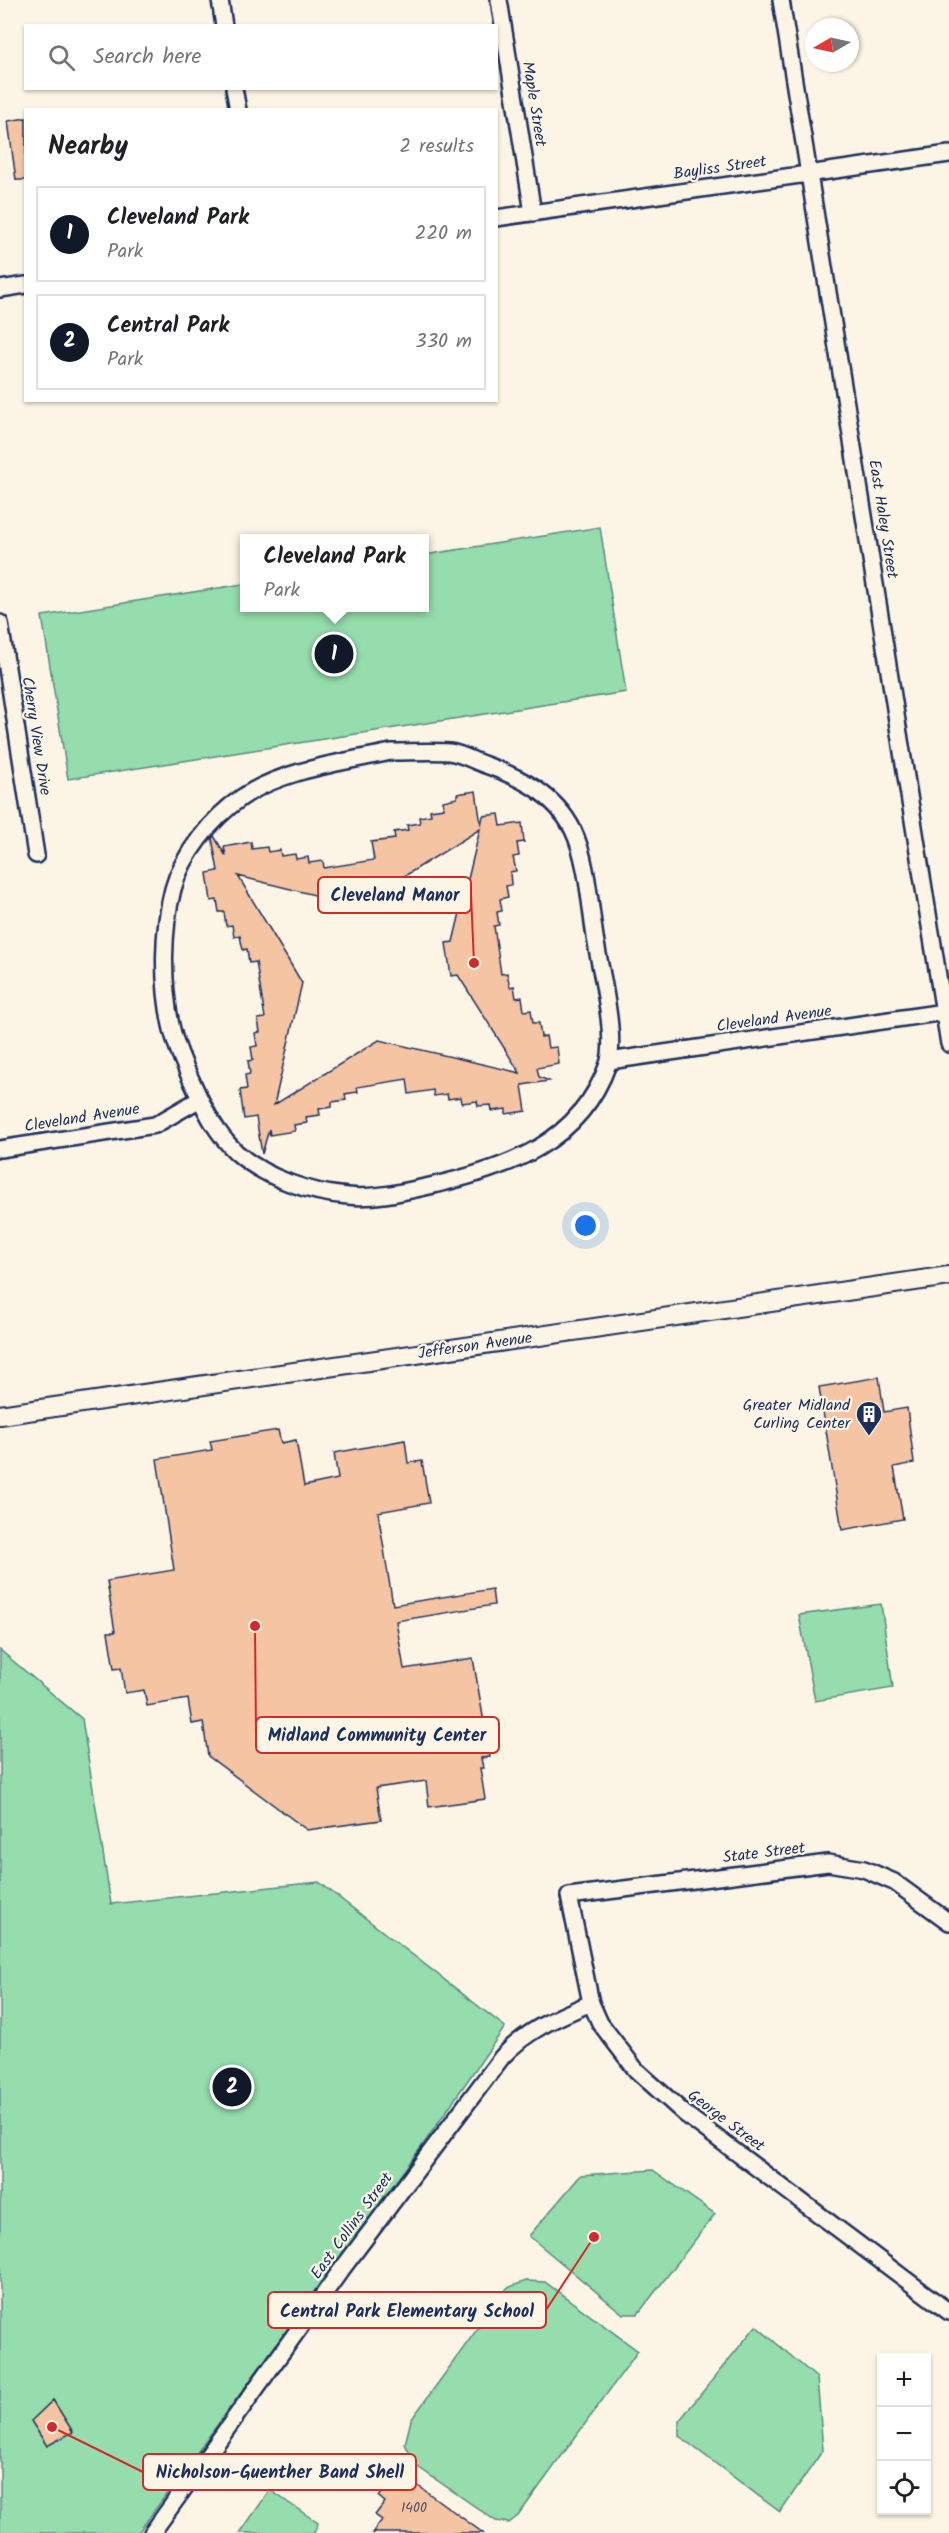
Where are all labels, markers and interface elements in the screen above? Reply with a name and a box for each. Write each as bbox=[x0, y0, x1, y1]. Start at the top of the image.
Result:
north arrow bbox=[805, 18, 859, 72]
search box bbox=[24, 24, 498, 90]
text: Search here bbox=[93, 40, 201, 75]
icon: search bbox=[45, 41, 78, 74]
street label: Maple Street bbox=[515, 60, 553, 149]
text: Nearby bbox=[48, 126, 128, 168]
text: 2 results bbox=[399, 131, 474, 163]
street label: Bayliss Street bbox=[672, 149, 769, 187]
text: Cleveland Park bbox=[107, 201, 249, 236]
text: 1 bbox=[66, 218, 73, 250]
text: 220 m bbox=[415, 218, 472, 250]
text: Park bbox=[107, 236, 143, 268]
text: Central Park bbox=[107, 309, 229, 344]
text: 2 bbox=[64, 326, 75, 358]
text: 330 m bbox=[415, 326, 472, 358]
text: Park bbox=[107, 344, 143, 376]
street label: East Haley Street bbox=[861, 458, 905, 581]
popup bbox=[240, 534, 429, 612]
text: Cleveland Park bbox=[264, 540, 405, 575]
text: Park bbox=[264, 575, 300, 607]
pin: 1 bbox=[314, 632, 354, 676]
street label: Cherry View Drive bbox=[14, 675, 58, 797]
callout: Cleveland Manor bbox=[318, 877, 471, 913]
text: Cleveland Manor bbox=[330, 882, 461, 911]
street label: Cleveland Avenue bbox=[715, 999, 833, 1039]
street label: Cleveland Avenue bbox=[23, 1097, 141, 1139]
your location bbox=[571, 1211, 600, 1240]
street label: Jefferson Avenue bbox=[416, 1326, 534, 1366]
place label: Greater Midland Curling Center bbox=[743, 1393, 852, 1436]
building icon: Greater Midland Curling Center bbox=[854, 1399, 884, 1437]
callout: Midland Community Center bbox=[256, 1717, 499, 1753]
text: Midland Community Center bbox=[268, 1722, 488, 1751]
street label: State Street bbox=[721, 1835, 807, 1870]
pin: 2 bbox=[212, 2064, 252, 2110]
street label: George Street bbox=[682, 2084, 771, 2159]
street label: East Collins Street bbox=[305, 2167, 400, 2285]
callout: Central Park Elementary School bbox=[268, 2292, 546, 2328]
text: Central Park Elementary School bbox=[280, 2298, 534, 2327]
map controls bbox=[877, 2353, 931, 2515]
button: + bbox=[877, 2353, 931, 2407]
button: − bbox=[877, 2407, 931, 2461]
callout: Nicholson-Guenther Band Shell bbox=[143, 2454, 416, 2490]
text: Nicholson-Guenther Band Shell bbox=[156, 2459, 404, 2488]
button: locate bbox=[877, 2461, 931, 2515]
house number: 1400 bbox=[401, 2497, 427, 2519]

